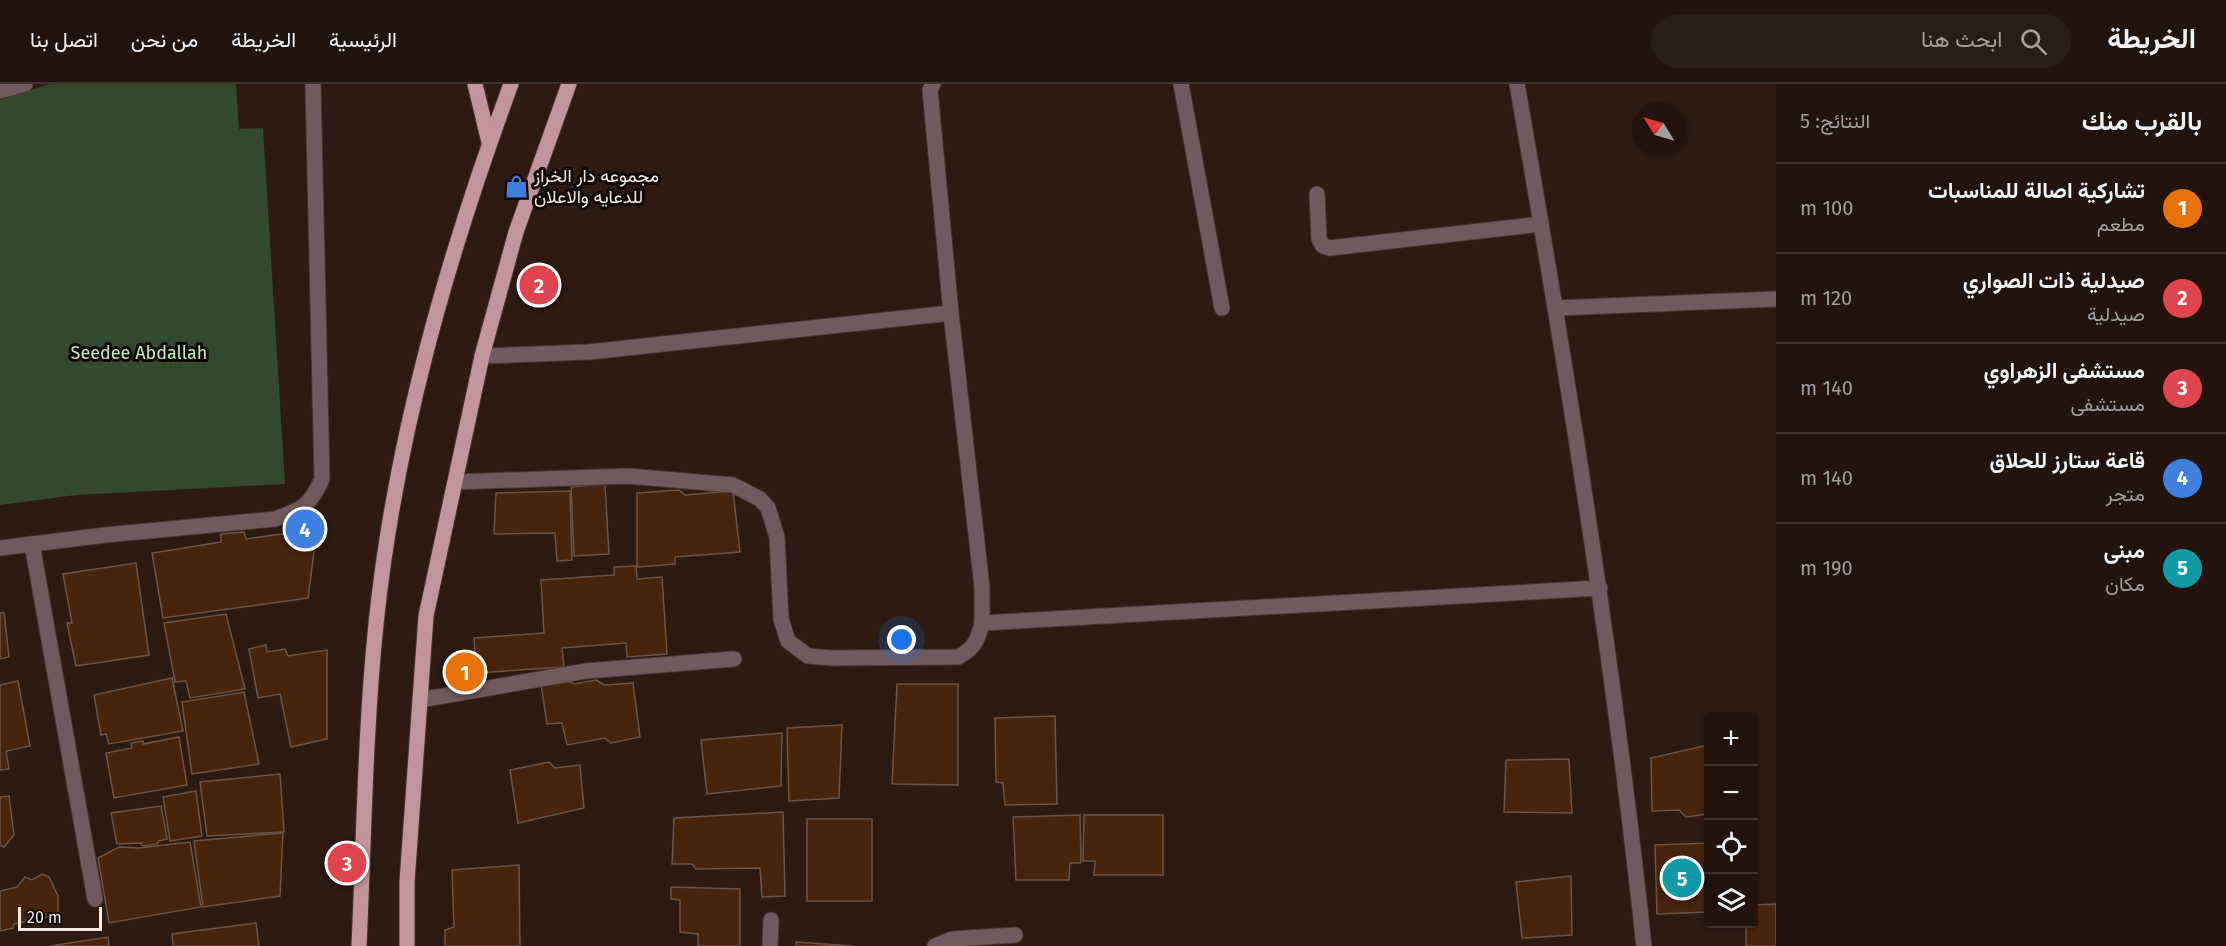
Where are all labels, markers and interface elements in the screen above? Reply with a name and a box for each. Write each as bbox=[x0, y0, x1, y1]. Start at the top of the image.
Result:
search box bbox=[1651, 14, 2071, 68]
text: الخريطة bbox=[2107, 22, 2196, 55]
icon: search bbox=[2017, 25, 2050, 58]
text: ابحث هنا bbox=[1921, 26, 2002, 53]
text: اتصل بنا bbox=[30, 27, 98, 53]
text: من نحن bbox=[131, 27, 198, 53]
text: الخريطة bbox=[231, 27, 296, 53]
text: الرئيسية bbox=[329, 27, 397, 53]
north arrow bbox=[1632, 102, 1686, 156]
text: بالقرب منك bbox=[2082, 106, 2202, 137]
text: النتائج: 5 bbox=[1800, 109, 1870, 133]
place label: مجموعه دار الخراز للدعايه والاعلان bbox=[533, 165, 659, 208]
shop icon: مجموعه دار الخراز للدعايه والاعلان bbox=[503, 173, 529, 199]
text: تشاركية اصالة للمناسبات bbox=[1928, 177, 2145, 204]
text: 100 m bbox=[1800, 196, 1853, 220]
text: 1 bbox=[2178, 196, 2187, 220]
text: مطعم bbox=[2097, 212, 2145, 236]
pin: 2 bbox=[520, 262, 558, 308]
text: صيدلية ذات الصواري bbox=[1963, 267, 2145, 294]
text: 120 m bbox=[1800, 286, 1852, 310]
text: 2 bbox=[2177, 286, 2188, 310]
text: صيدلية bbox=[2087, 302, 2145, 326]
park label: Seedee Abdallah bbox=[71, 342, 207, 364]
text: مستشفى الزهراوي bbox=[1984, 357, 2145, 384]
text: 140 m bbox=[1800, 376, 1853, 400]
text: 3 bbox=[2177, 376, 2188, 400]
text: مستشفى bbox=[2070, 392, 2145, 416]
text: قاعة ستارز للحلاق bbox=[1989, 447, 2145, 474]
text: 140 m bbox=[1800, 466, 1853, 490]
text: 4 bbox=[2177, 466, 2188, 490]
text: متجر bbox=[2106, 482, 2145, 506]
pin: 4 bbox=[286, 506, 324, 552]
text: مبنى bbox=[2104, 537, 2145, 564]
text: 190 m bbox=[1800, 556, 1853, 580]
text: 5 bbox=[2177, 556, 2188, 580]
text: مكان bbox=[2105, 572, 2145, 596]
your location bbox=[887, 625, 916, 654]
pin: 1 bbox=[446, 650, 484, 694]
map controls bbox=[1704, 712, 1758, 928]
button: + bbox=[1704, 712, 1758, 766]
button: − bbox=[1704, 766, 1758, 820]
button: locate bbox=[1704, 820, 1758, 874]
pin: 3 bbox=[328, 840, 366, 886]
pin: 5 bbox=[1662, 856, 1702, 900]
button: layers bbox=[1704, 874, 1758, 928]
scale bar bbox=[18, 904, 102, 932]
text: 20 m bbox=[27, 908, 62, 927]

